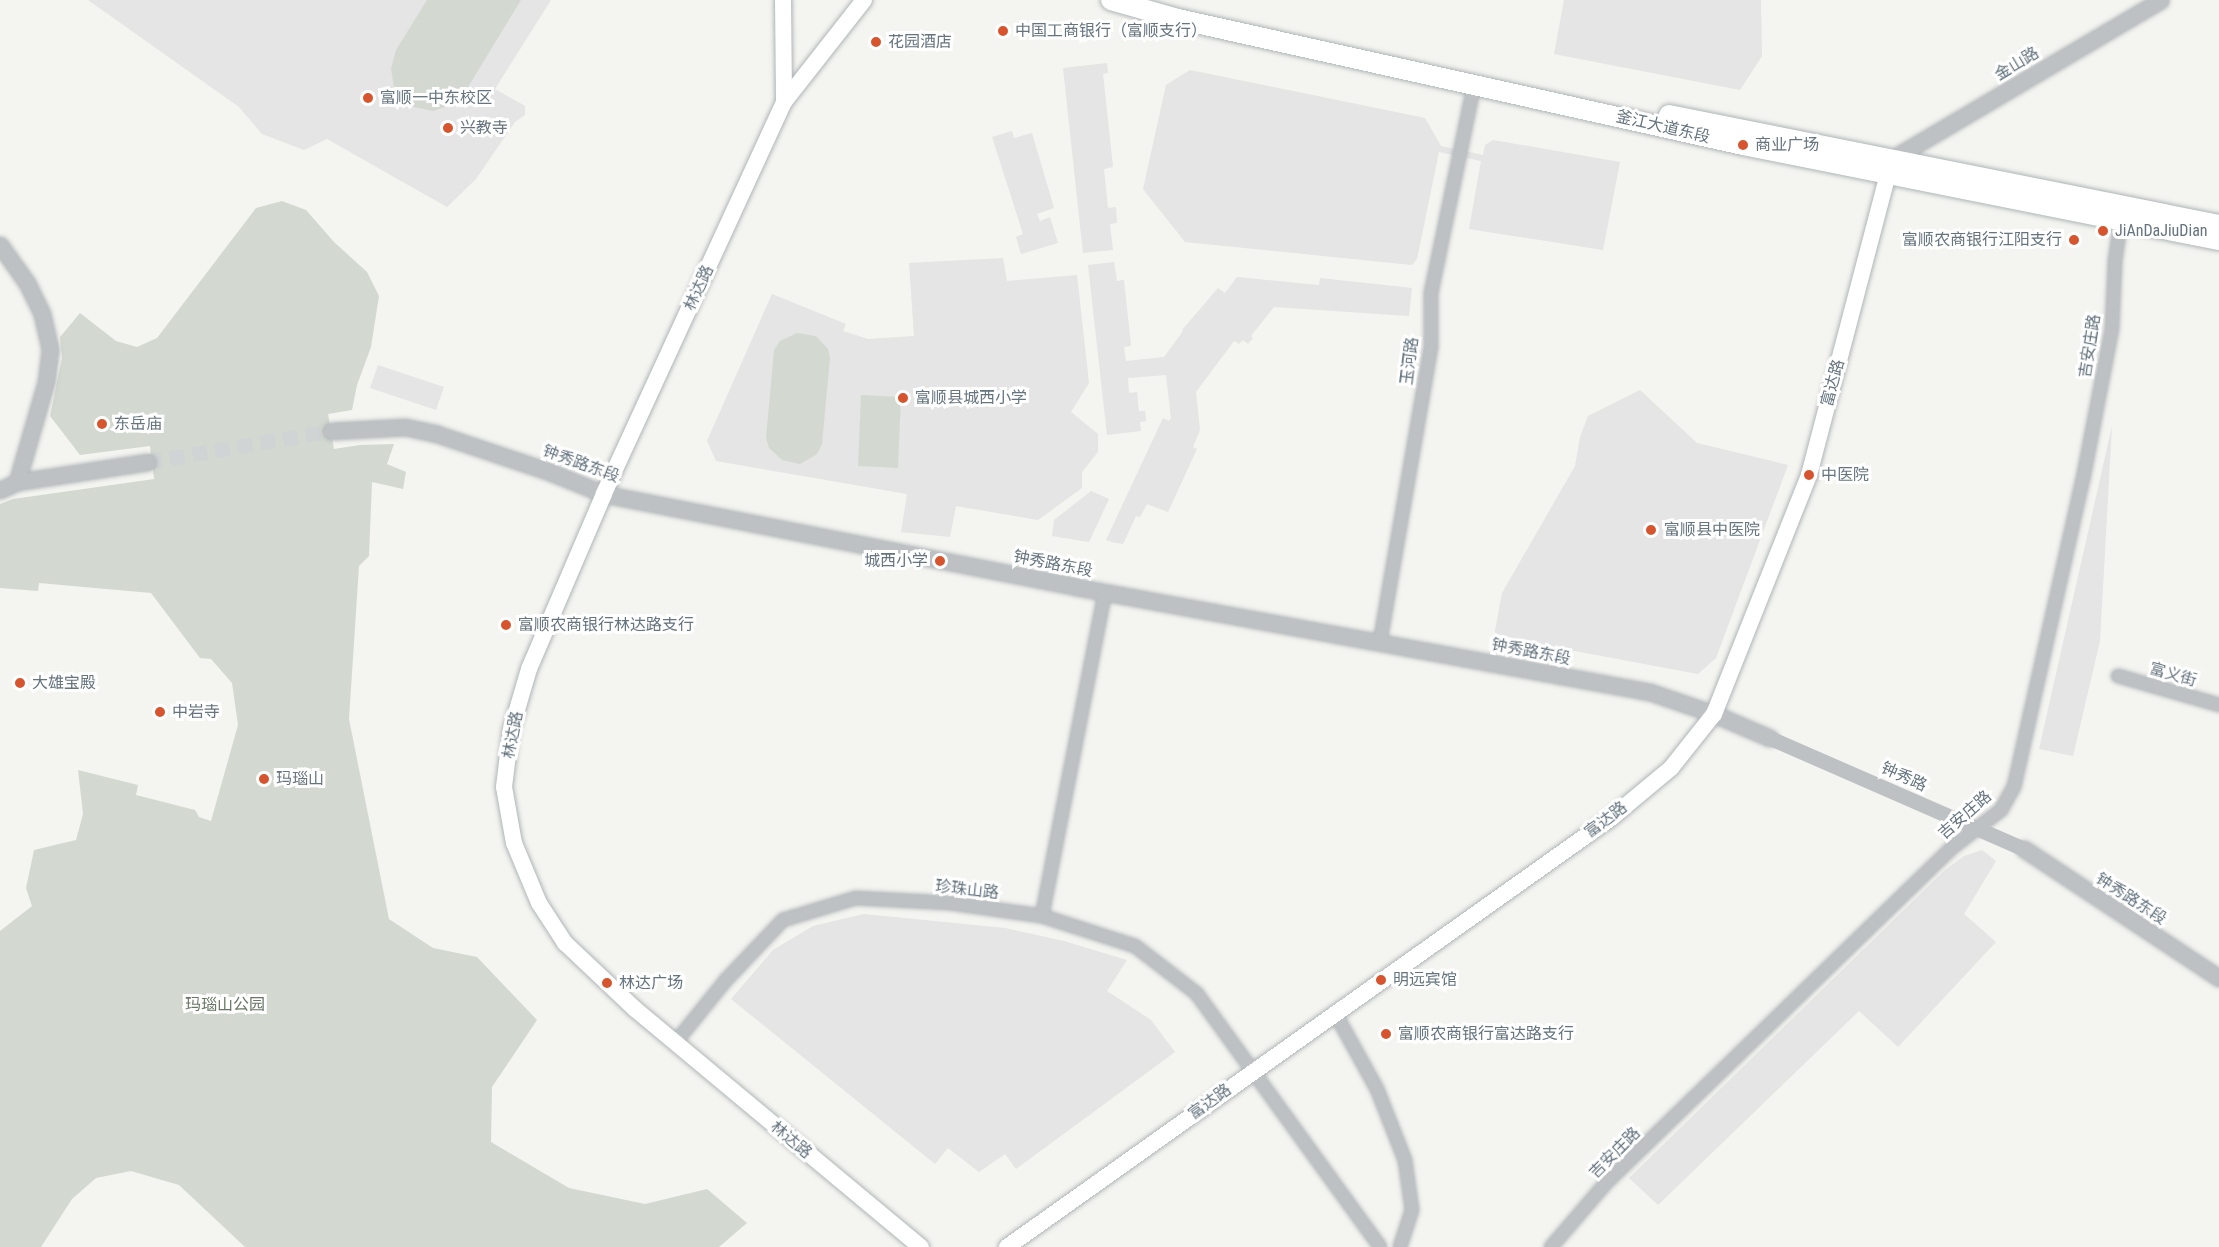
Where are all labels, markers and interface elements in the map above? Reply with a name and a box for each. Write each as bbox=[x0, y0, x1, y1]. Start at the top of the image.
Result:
place label: 中国工商银行（富顺支行） bbox=[1015, 21, 1207, 41]
marker: 中国工商银行（富顺支行） bbox=[996, 24, 1010, 38]
place label: 花园酒店 bbox=[888, 32, 952, 52]
marker: 花园酒店 bbox=[869, 35, 883, 49]
street label: 金山路 bbox=[1991, 43, 2043, 85]
place label: 富顺一中东校区 bbox=[380, 88, 492, 108]
marker: 富顺一中东校区 bbox=[361, 91, 375, 105]
street label: 釜江大道东段 bbox=[1614, 107, 1712, 147]
place label: 兴教寺 bbox=[460, 118, 508, 138]
marker: 兴教寺 bbox=[441, 121, 455, 135]
place label: 商业广场 bbox=[1755, 135, 1819, 155]
marker: 商业广场 bbox=[1736, 138, 1750, 152]
place label: JiAnDaJiuDian bbox=[2115, 221, 2208, 241]
marker: JiAnDaJiuDian bbox=[2096, 224, 2110, 238]
place label: 富顺农商银行江阳支行 bbox=[1902, 230, 2062, 250]
marker: 富顺农商银行江阳支行 bbox=[2067, 233, 2081, 247]
street label: 林达路 bbox=[680, 262, 718, 314]
street label: 吉安庄路 bbox=[2076, 313, 2104, 379]
street label: 玉河路 bbox=[1398, 336, 1422, 386]
street label: 富达路 bbox=[1818, 357, 1848, 409]
place label: 富顺县城西小学 bbox=[915, 388, 1027, 408]
marker: 富顺县城西小学 bbox=[896, 391, 910, 405]
place label: 东岳庙 bbox=[114, 414, 162, 434]
marker: 东岳庙 bbox=[95, 417, 109, 431]
street label: 钟秀路东段 bbox=[540, 441, 622, 487]
place label: 中医院 bbox=[1821, 465, 1869, 485]
marker: 中医院 bbox=[1802, 468, 1816, 482]
place label: 富顺县中医院 bbox=[1664, 520, 1760, 540]
marker: 富顺县中医院 bbox=[1642, 521, 1660, 539]
street label: 钟秀路东段 bbox=[1012, 547, 1094, 581]
place label: 城西小学 bbox=[864, 551, 928, 571]
marker: 城西小学 bbox=[933, 554, 947, 568]
place label: 富顺农商银行林达路支行 bbox=[518, 615, 694, 635]
marker: 富顺农商银行林达路支行 bbox=[499, 618, 513, 632]
street label: 钟秀路东段 bbox=[1490, 635, 1572, 669]
street label: 富义街 bbox=[2147, 659, 2199, 691]
place label: 大雄宝殿 bbox=[32, 673, 96, 693]
marker: 大雄宝殿 bbox=[13, 676, 27, 690]
place label: 中岩寺 bbox=[172, 702, 220, 722]
marker: 中岩寺 bbox=[153, 705, 167, 719]
street label: 林达路 bbox=[499, 710, 527, 760]
street label: 钟秀路 bbox=[1878, 758, 1930, 796]
place label: 玛瑙山 bbox=[276, 769, 324, 789]
marker: 玛瑙山 bbox=[257, 772, 271, 786]
street label: 吉安庄路 bbox=[1935, 787, 1995, 843]
street label: 富达路 bbox=[1581, 798, 1631, 842]
street label: 钟秀路东段 bbox=[2092, 869, 2170, 929]
street label: 珍珠山路 bbox=[934, 877, 1000, 903]
place label: 明远宾馆 bbox=[1393, 970, 1457, 990]
place label: 林达广场 bbox=[619, 973, 683, 993]
marker: 明远宾馆 bbox=[1374, 973, 1388, 987]
marker: 林达广场 bbox=[600, 976, 614, 990]
park label: 玛瑙山公园 bbox=[185, 995, 265, 1015]
place label: 富顺农商银行富达路支行 bbox=[1398, 1024, 1574, 1044]
marker: 富顺农商银行富达路支行 bbox=[1379, 1027, 1393, 1041]
street label: 富达路 bbox=[1185, 1080, 1235, 1124]
street label: 林达路 bbox=[766, 1117, 816, 1163]
street label: 吉安庄路 bbox=[1586, 1124, 1644, 1182]

